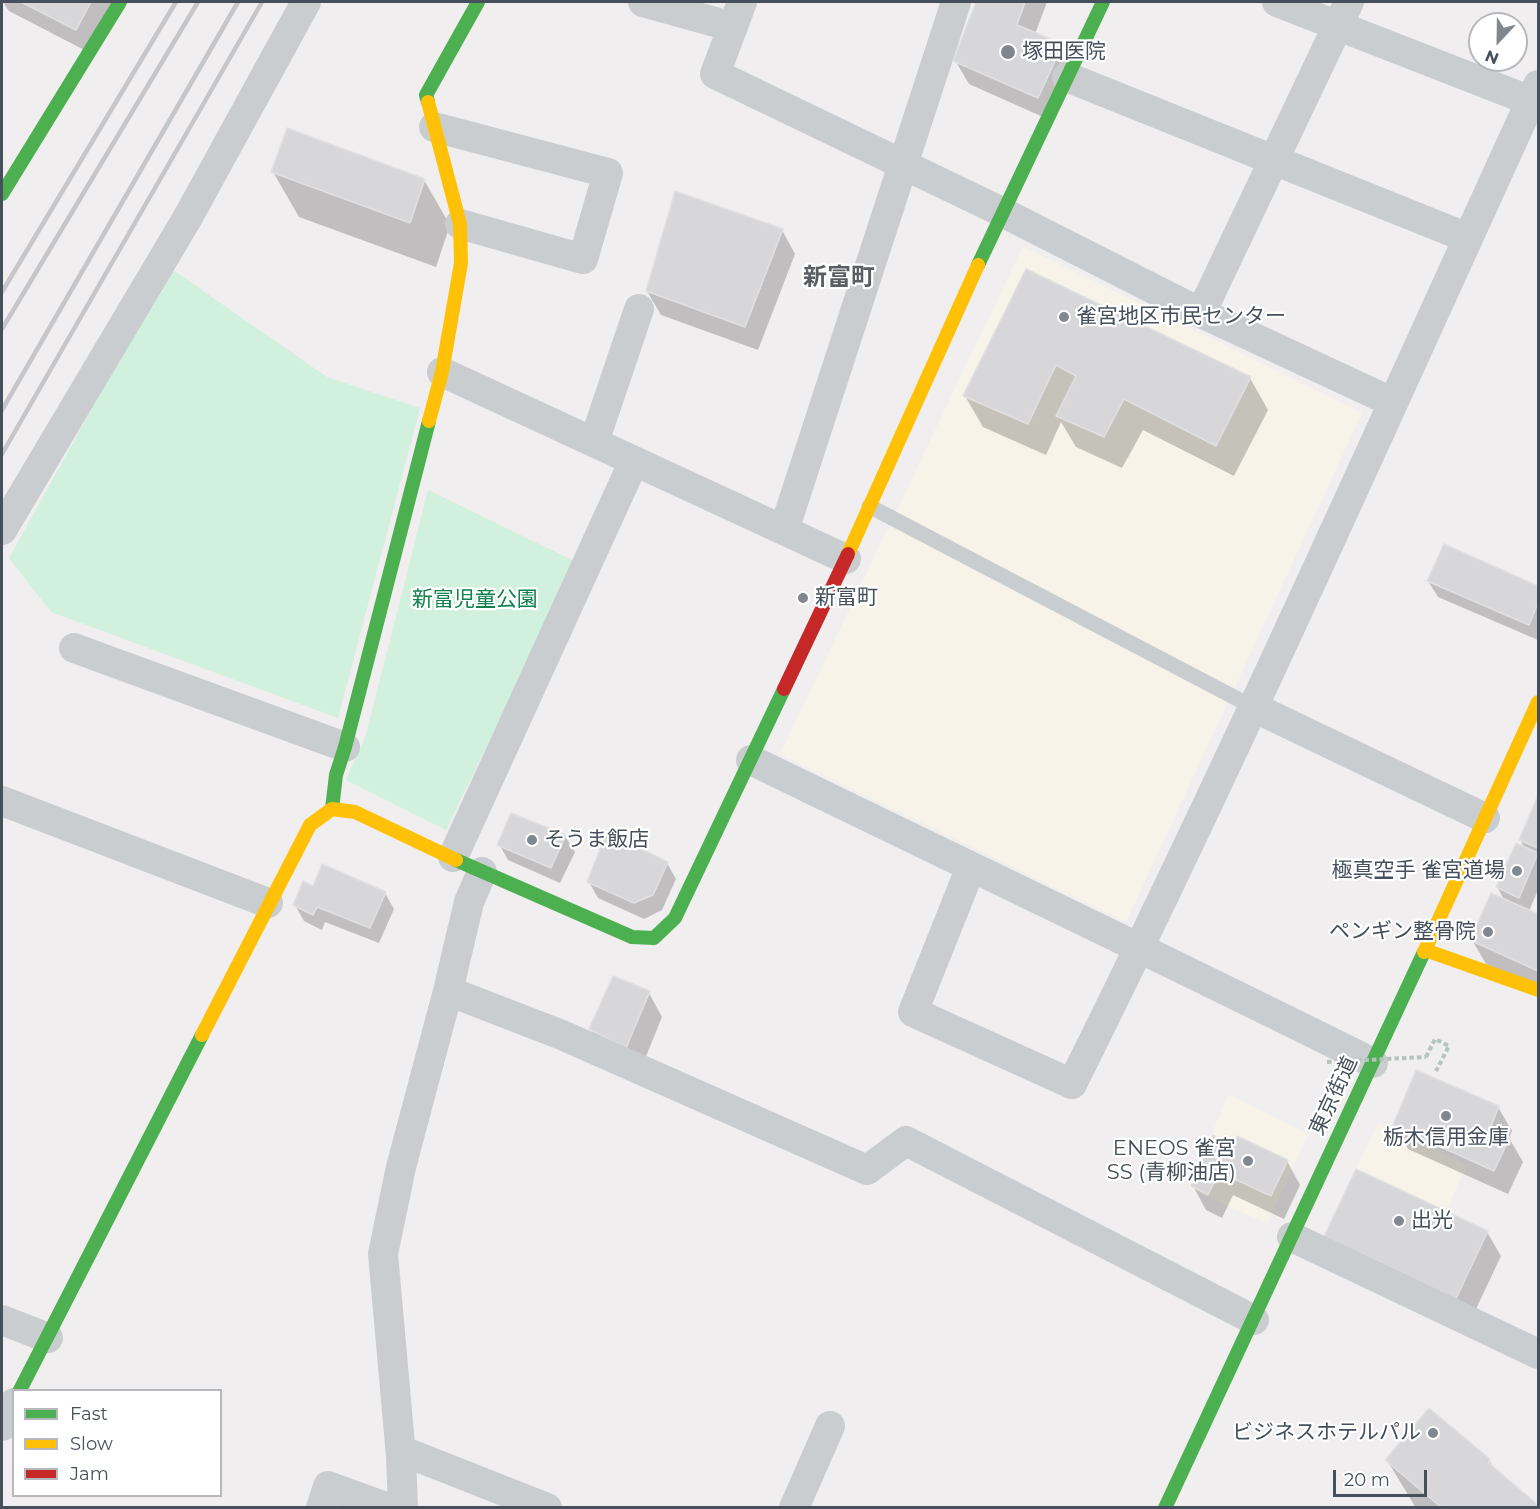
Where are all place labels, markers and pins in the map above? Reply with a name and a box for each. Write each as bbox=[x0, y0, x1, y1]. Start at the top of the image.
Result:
place label: 塚田医院 bbox=[1022, 39, 1106, 65]
marker: 塚田医院 bbox=[999, 43, 1017, 61]
place label: 雀宮地区市民センター bbox=[1076, 304, 1286, 330]
marker: 雀宮地区市民センター bbox=[1057, 310, 1071, 324]
place label: 新富町 bbox=[815, 585, 878, 611]
marker: 新富町 bbox=[796, 591, 810, 605]
place label: そうま飯店 bbox=[544, 827, 649, 853]
marker: そうま飯店 bbox=[525, 833, 539, 847]
place label: 極真空手 雀宮道場 bbox=[1331, 858, 1505, 884]
marker: 極真空手 雀宮道場 bbox=[1510, 864, 1524, 878]
place label: ペンギン整骨院 bbox=[1329, 919, 1476, 945]
marker: ペンギン整骨院 bbox=[1481, 925, 1495, 939]
marker: 栃木信用金庫 bbox=[1439, 1109, 1453, 1123]
place label: 栃木信用金庫 bbox=[1383, 1125, 1509, 1151]
place label: ENEOS 雀宮 SS (青柳油店) bbox=[1107, 1136, 1236, 1186]
marker: ENEOS 雀宮 SS (青柳油店) bbox=[1241, 1154, 1255, 1168]
place label: 出光 bbox=[1411, 1208, 1453, 1234]
marker: 出光 bbox=[1392, 1214, 1406, 1228]
place label: ビジネスホテルパル bbox=[1232, 1420, 1421, 1446]
marker: ビジネスホテルパル bbox=[1426, 1426, 1440, 1440]

